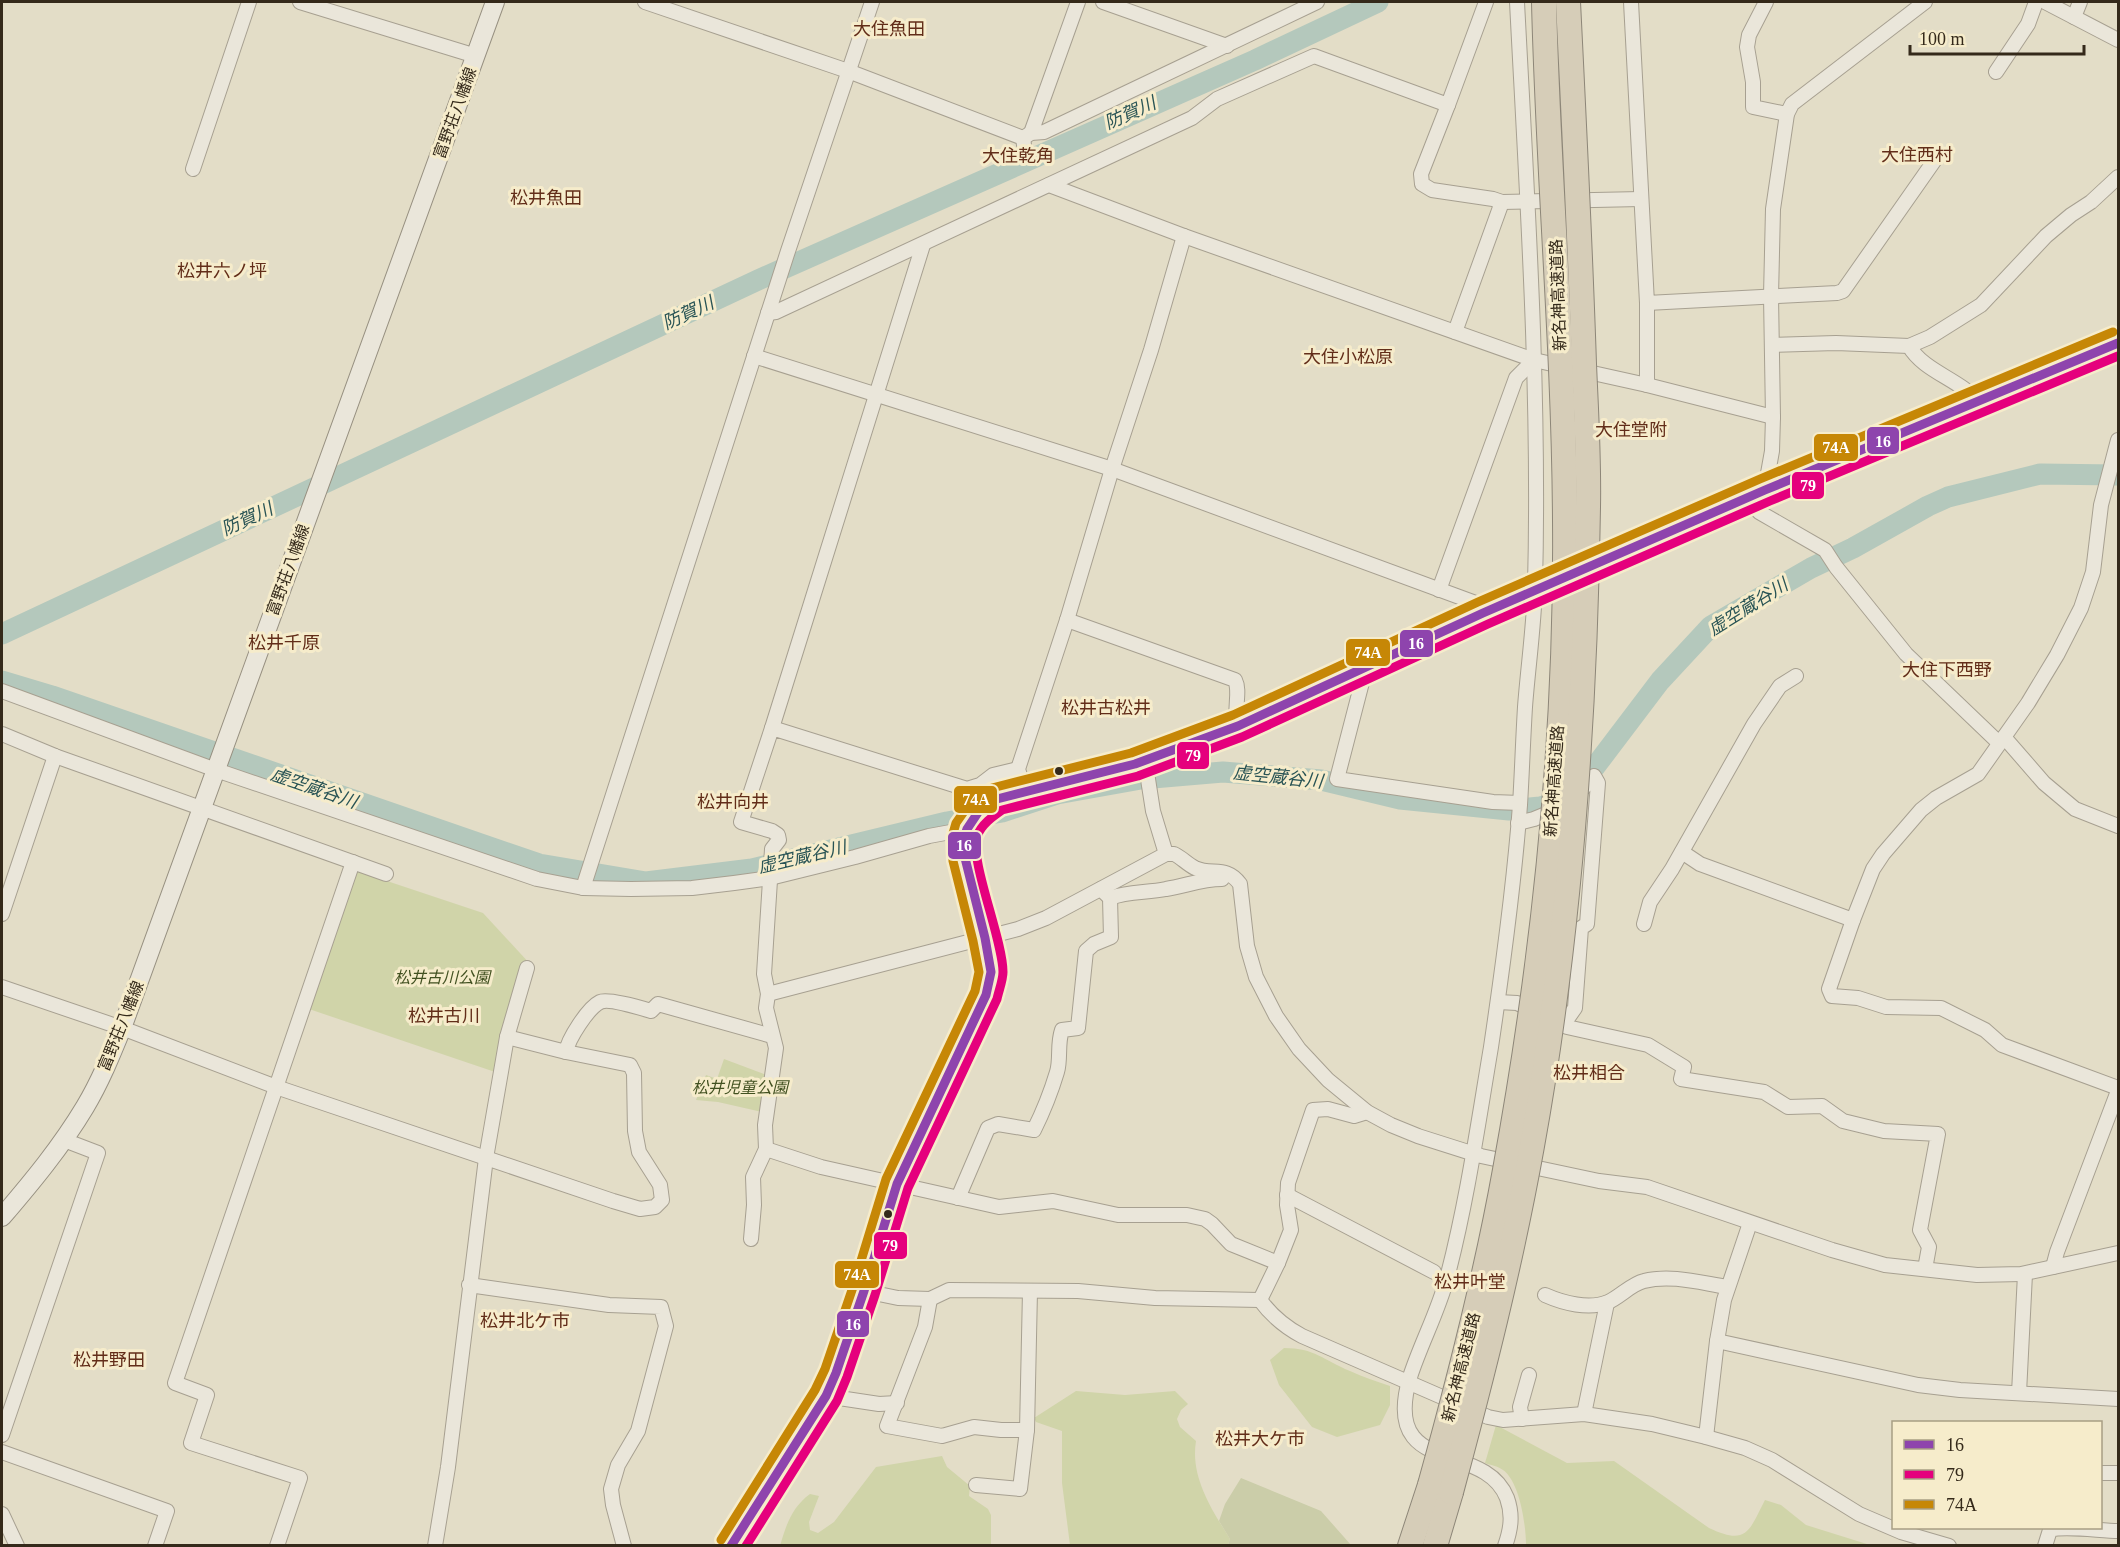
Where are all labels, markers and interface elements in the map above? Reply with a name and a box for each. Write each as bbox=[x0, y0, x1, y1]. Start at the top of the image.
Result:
scale bar bbox=[1910, 18, 2084, 56]
district label: 大住魚田 bbox=[853, 19, 925, 39]
text: 100 m bbox=[1919, 29, 1965, 49]
street label: 富野荘八幡線 bbox=[431, 65, 479, 161]
water label: 防賀川 bbox=[1101, 92, 1161, 133]
district label: 大住西村 bbox=[1881, 145, 1953, 165]
district label: 大住乾角 bbox=[982, 146, 1054, 166]
district label: 松井魚田 bbox=[510, 188, 582, 208]
street label: 新名神高速道路 bbox=[1548, 239, 1568, 351]
district label: 松井六ノ坪 bbox=[177, 261, 267, 281]
water label: 防賀川 bbox=[659, 292, 719, 333]
district label: 大住小松原 bbox=[1303, 347, 1393, 367]
district label: 大住堂附 bbox=[1595, 420, 1667, 440]
line badge: 16 bbox=[1866, 426, 1900, 455]
line badge: 74A bbox=[1813, 433, 1859, 462]
text: 16 bbox=[1875, 433, 1891, 450]
text: 74A bbox=[1822, 439, 1850, 456]
line badge: 79 bbox=[1791, 471, 1825, 500]
text: 79 bbox=[1800, 477, 1816, 494]
water label: 防賀川 bbox=[218, 498, 278, 539]
street label: 富野荘八幡線 bbox=[264, 522, 312, 618]
water label: 虚空蔵谷川 bbox=[1705, 574, 1793, 639]
line badge: 16 bbox=[1399, 629, 1434, 658]
district label: 松井千原 bbox=[248, 633, 320, 653]
text: 16 bbox=[1408, 635, 1424, 652]
line badge: 74A bbox=[1345, 638, 1391, 667]
text: 74A bbox=[1354, 644, 1382, 661]
district label: 大住下西野 bbox=[1902, 660, 1992, 680]
district label: 松井古松井 bbox=[1061, 698, 1151, 718]
street label: 新名神高速道路 bbox=[1542, 725, 1566, 837]
line badge: 79 bbox=[1176, 741, 1210, 770]
text: 79 bbox=[1185, 747, 1201, 764]
water label: 虚空蔵谷川 bbox=[1232, 762, 1326, 792]
water label: 虚空蔵谷川 bbox=[268, 764, 362, 813]
unlabelled marker bbox=[1053, 765, 1065, 777]
line badge: 74A bbox=[953, 785, 998, 814]
text: 74A bbox=[962, 791, 990, 808]
district label: 松井向井 bbox=[697, 792, 769, 812]
line badge: 16 bbox=[947, 831, 982, 860]
water label: 虚空蔵谷川 bbox=[756, 837, 850, 877]
text: 16 bbox=[956, 837, 972, 854]
park label: 松井古川公園 bbox=[394, 969, 492, 986]
street label: 富野荘八幡線 bbox=[95, 978, 147, 1074]
district label: 松井古川 bbox=[408, 1006, 480, 1026]
district label: 松井相合 bbox=[1553, 1063, 1625, 1083]
park label: 松井児童公園 bbox=[692, 1079, 790, 1096]
unlabelled marker bbox=[882, 1208, 894, 1220]
line badge: 79 bbox=[873, 1231, 908, 1260]
text: 79 bbox=[882, 1237, 898, 1254]
line badge: 74A bbox=[834, 1260, 880, 1289]
text: 74A bbox=[843, 1266, 871, 1283]
district label: 松井叶堂 bbox=[1434, 1272, 1506, 1292]
line badge: 16 bbox=[836, 1310, 870, 1338]
district label: 松井北ケ市 bbox=[480, 1311, 570, 1331]
street label: 新名神高速道路 bbox=[1439, 1311, 1483, 1423]
text: 16 bbox=[845, 1316, 861, 1333]
district label: 松井野田 bbox=[73, 1350, 145, 1370]
legend bbox=[1892, 1421, 2102, 1529]
district label: 松井大ケ市 bbox=[1215, 1429, 1305, 1449]
text: 16 bbox=[1946, 1435, 1964, 1455]
text: 79 bbox=[1946, 1465, 1964, 1485]
text: 74A bbox=[1946, 1495, 1977, 1515]

